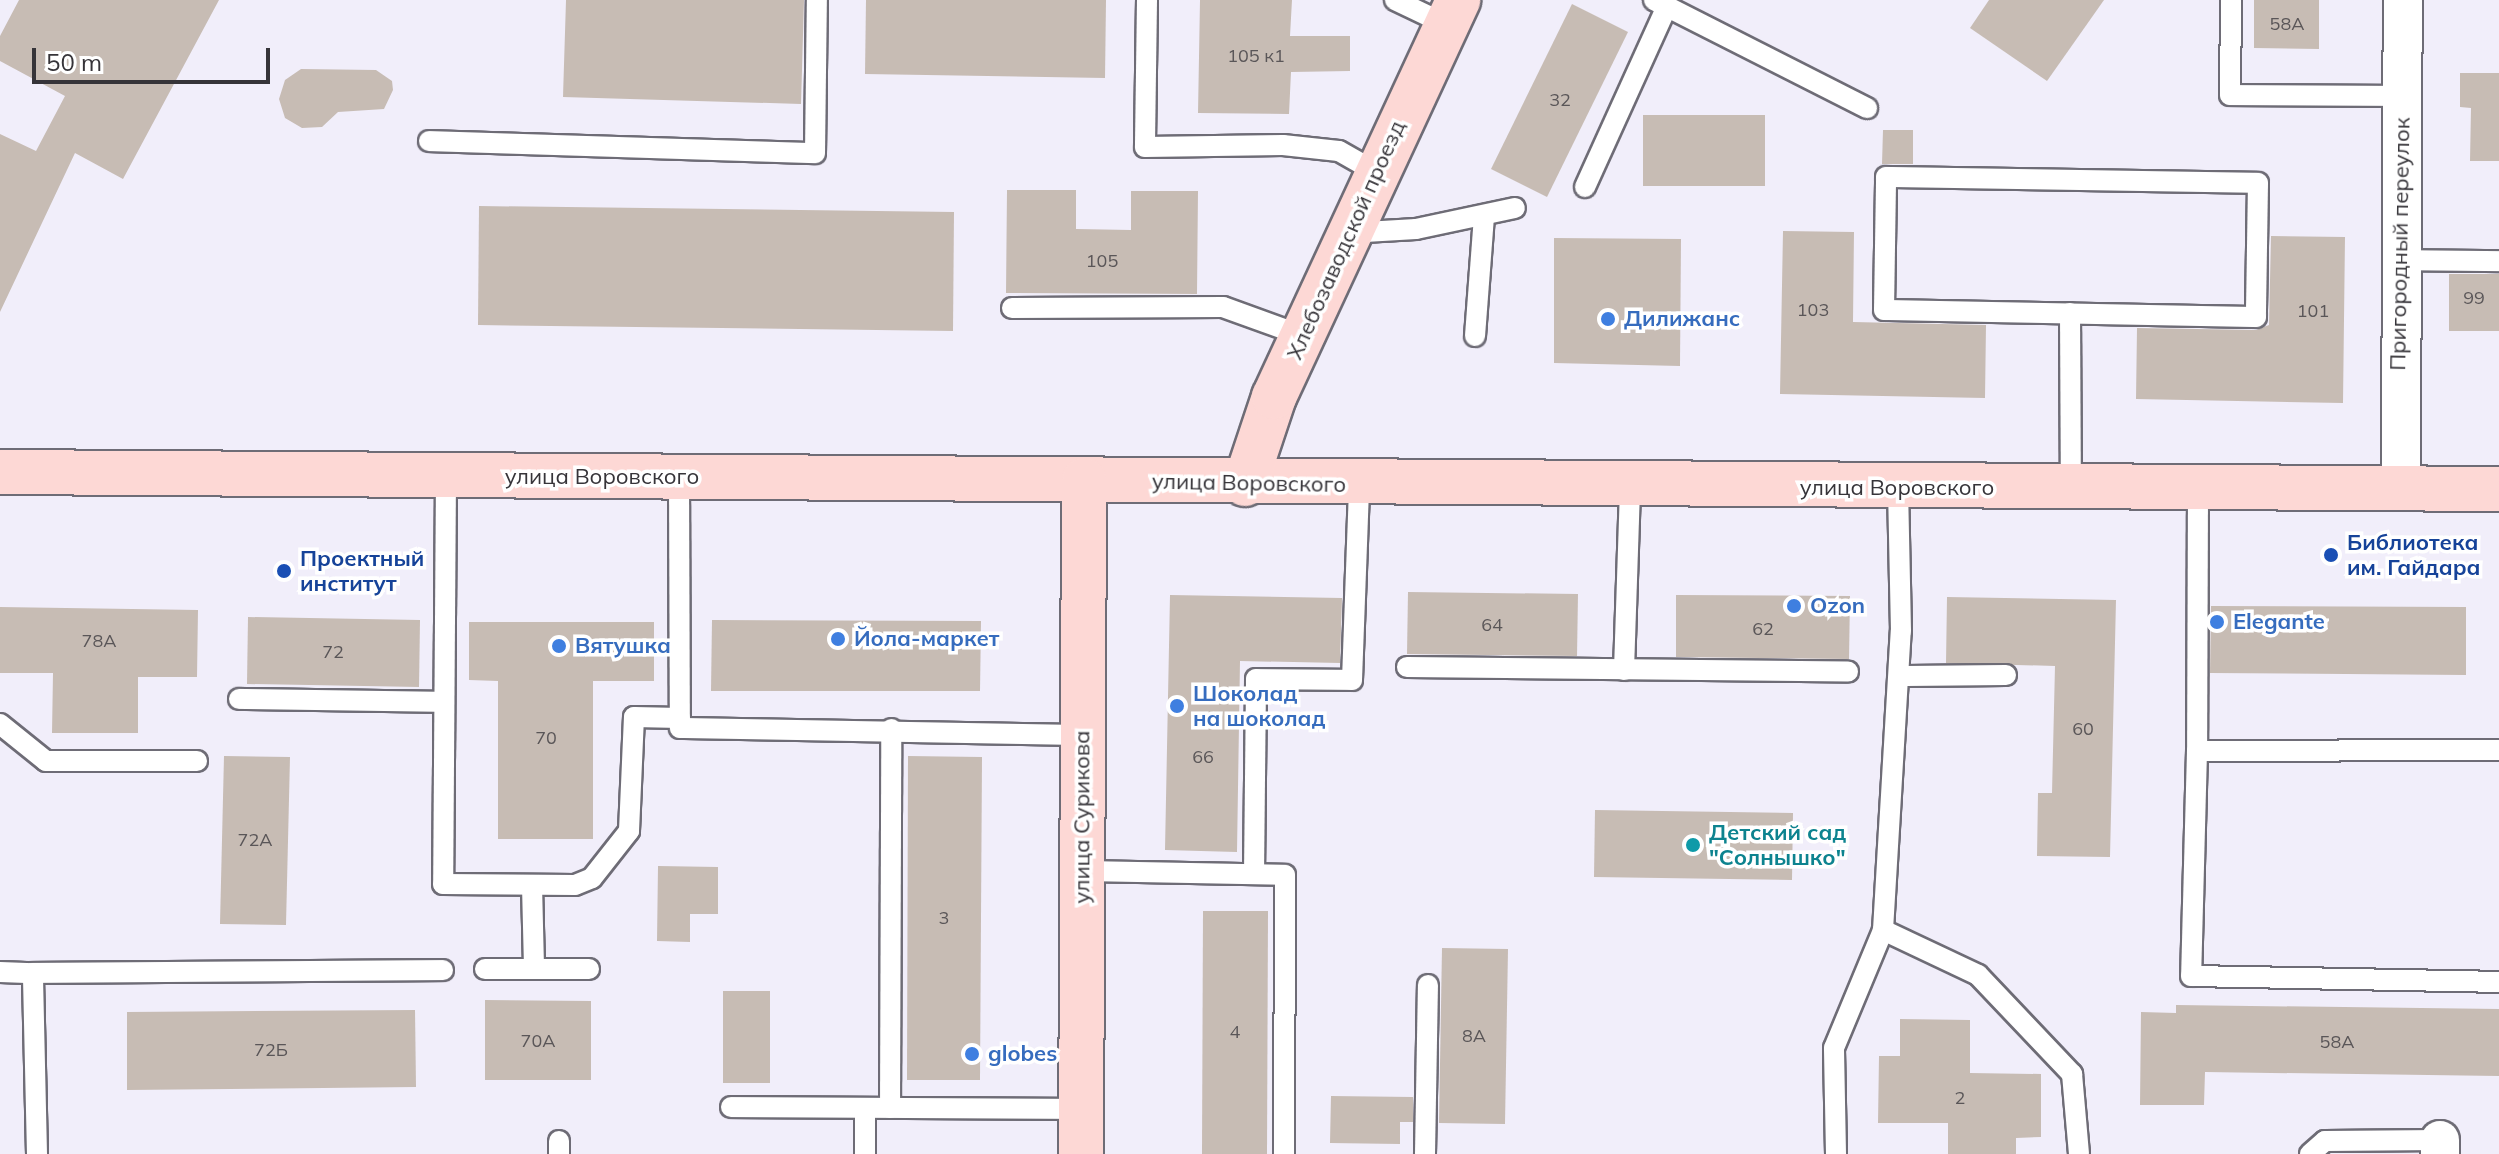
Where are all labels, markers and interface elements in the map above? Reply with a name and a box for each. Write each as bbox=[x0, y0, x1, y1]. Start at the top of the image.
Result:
house number: 58А bbox=[2270, 13, 2304, 35]
scale bar bbox=[36, 32, 274, 82]
house number: 105 к1 bbox=[1227, 45, 1285, 67]
text: 50 m bbox=[46, 47, 102, 77]
house number: 32 bbox=[1549, 89, 1571, 111]
street label: Хлебозаводской проезд bbox=[1281, 116, 1411, 364]
street label: Пригородный переулок bbox=[2385, 117, 2415, 371]
house number: 105 bbox=[1086, 250, 1118, 272]
house number: 99 bbox=[2463, 287, 2485, 309]
house number: 103 bbox=[1797, 299, 1829, 321]
house number: 101 bbox=[2297, 300, 2329, 322]
place label: Дилижанс bbox=[1624, 306, 1740, 332]
marker: Дилижанс bbox=[1599, 310, 1617, 328]
street label: улица Воровского bbox=[505, 464, 699, 490]
street label: улица Воровского bbox=[1152, 468, 1346, 498]
street label: улица Воровского bbox=[1800, 475, 1994, 501]
place label: Библиотека им. Гайдара bbox=[2347, 529, 2481, 580]
place label: Проектный институт bbox=[300, 545, 424, 596]
marker: Библиотека им. Гайдара bbox=[2322, 546, 2340, 564]
marker: Проектный институт bbox=[275, 562, 293, 580]
place label: Ozon bbox=[1810, 593, 1865, 619]
marker: Ozon bbox=[1785, 597, 1803, 615]
place label: Elegante bbox=[2233, 609, 2325, 635]
marker: Elegante bbox=[2208, 613, 2226, 631]
house number: 64 bbox=[1481, 614, 1503, 636]
house number: 62 bbox=[1752, 618, 1774, 640]
place label: Йола-маркет bbox=[854, 626, 1000, 652]
house number: 78А bbox=[82, 630, 116, 652]
marker: Йола-маркет bbox=[829, 630, 847, 648]
place label: Вятушка bbox=[575, 633, 671, 659]
marker: Вятушка bbox=[550, 637, 568, 655]
house number: 72 bbox=[322, 641, 344, 663]
place label: Шоколад на шоколад bbox=[1193, 680, 1325, 732]
marker: Шоколад на шоколад bbox=[1168, 697, 1186, 715]
house number: 60 bbox=[2072, 718, 2094, 740]
house number: 70 bbox=[535, 727, 557, 749]
street label: улица Сурикова bbox=[1069, 730, 1095, 904]
house number: 66 bbox=[1192, 746, 1214, 768]
place label: Детский сад "Солнышко" bbox=[1709, 819, 1846, 870]
house number: 72А bbox=[238, 829, 272, 851]
marker: Детский сад "Солнышко" bbox=[1684, 836, 1702, 854]
house number: 3 bbox=[939, 907, 949, 929]
house number: 4 bbox=[1230, 1021, 1240, 1043]
house number: 8А bbox=[1462, 1025, 1486, 1047]
house number: 70А bbox=[521, 1030, 555, 1052]
house number: 58А bbox=[2320, 1031, 2354, 1053]
house number: 72Б bbox=[254, 1039, 288, 1061]
place label: globes bbox=[988, 1041, 1057, 1067]
marker: globes bbox=[963, 1045, 981, 1063]
house number: 2 bbox=[1955, 1087, 1965, 1109]

